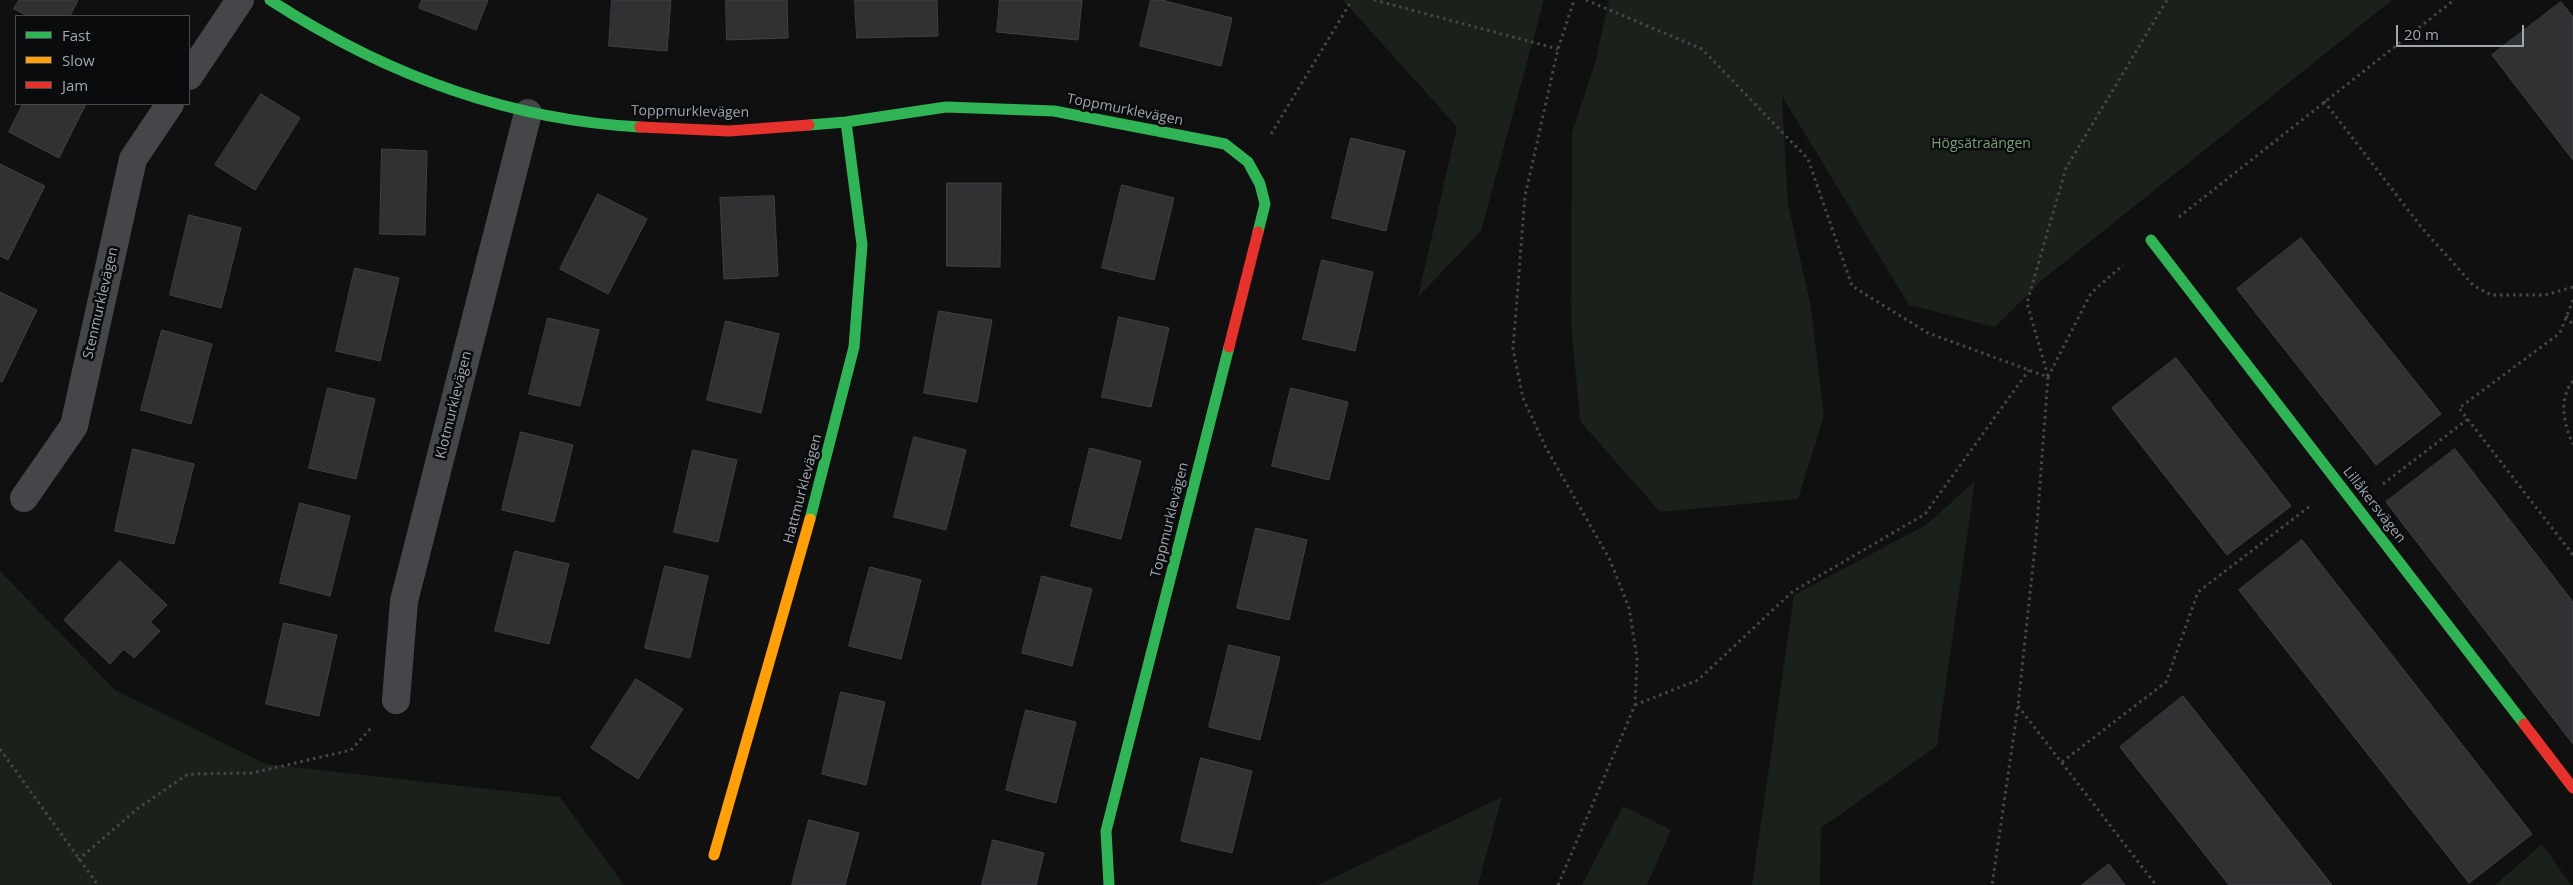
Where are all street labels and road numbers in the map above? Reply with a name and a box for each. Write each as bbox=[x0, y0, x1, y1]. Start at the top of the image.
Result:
street label: Toppmurklevägen bbox=[1065, 90, 1185, 130]
street label: Toppmurklevägen bbox=[631, 103, 749, 121]
street label: Stenmurklevägen bbox=[80, 246, 122, 360]
street label: Klotmurklevägen bbox=[433, 349, 475, 461]
street label: Hattmurklevägen bbox=[780, 432, 826, 546]
street label: Toppmurklevägen bbox=[1148, 461, 1192, 579]
street label: Lillåkersvägen bbox=[2339, 464, 2409, 546]

